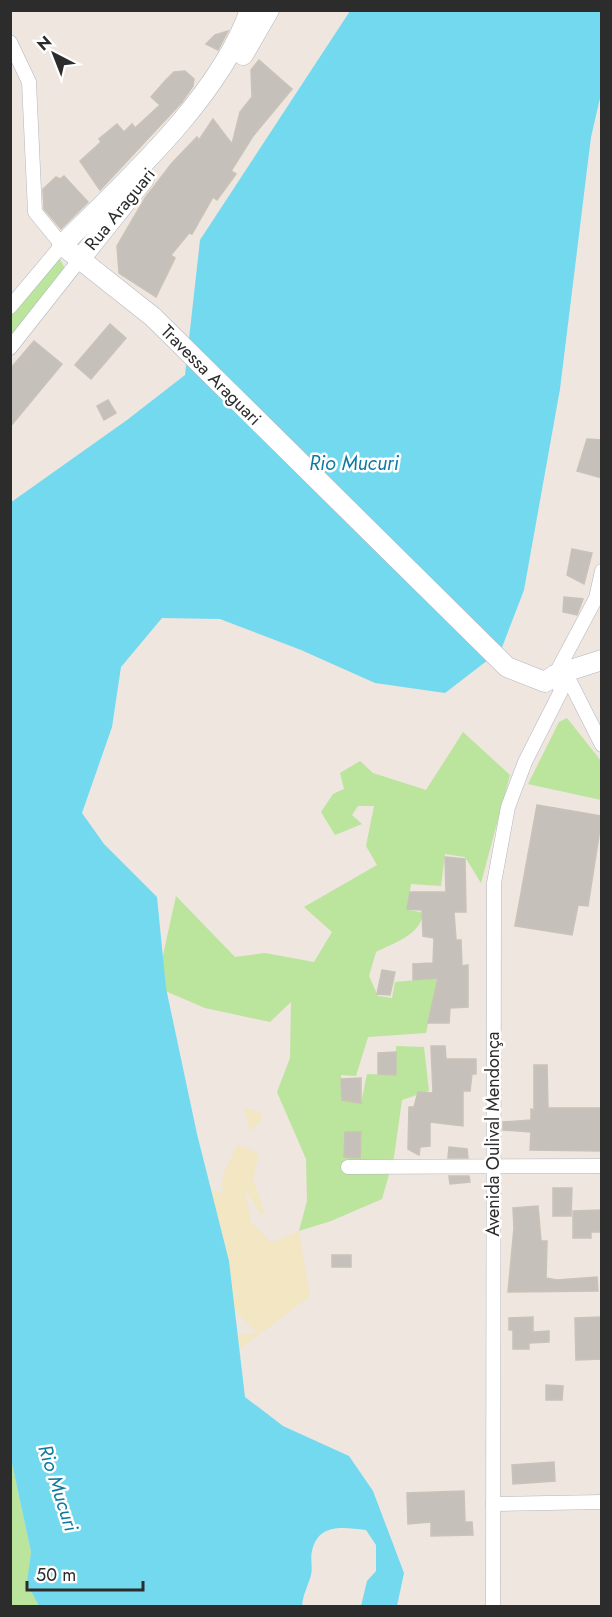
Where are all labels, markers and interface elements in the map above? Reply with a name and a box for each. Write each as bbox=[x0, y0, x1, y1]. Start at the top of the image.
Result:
north arrow bbox=[24, 24, 84, 84]
text: N bbox=[32, 30, 57, 56]
street label: Rua Araguari bbox=[79, 162, 161, 256]
street label: Travessa Araguari bbox=[155, 319, 267, 431]
water label: Rio Mucuri bbox=[309, 449, 400, 478]
street label: Avenida Oulival Mendonça bbox=[480, 1031, 506, 1237]
water label: Rio Mucuri bbox=[30, 1441, 86, 1536]
scale bar bbox=[27, 1554, 142, 1592]
text: 50 m bbox=[36, 1562, 76, 1588]

